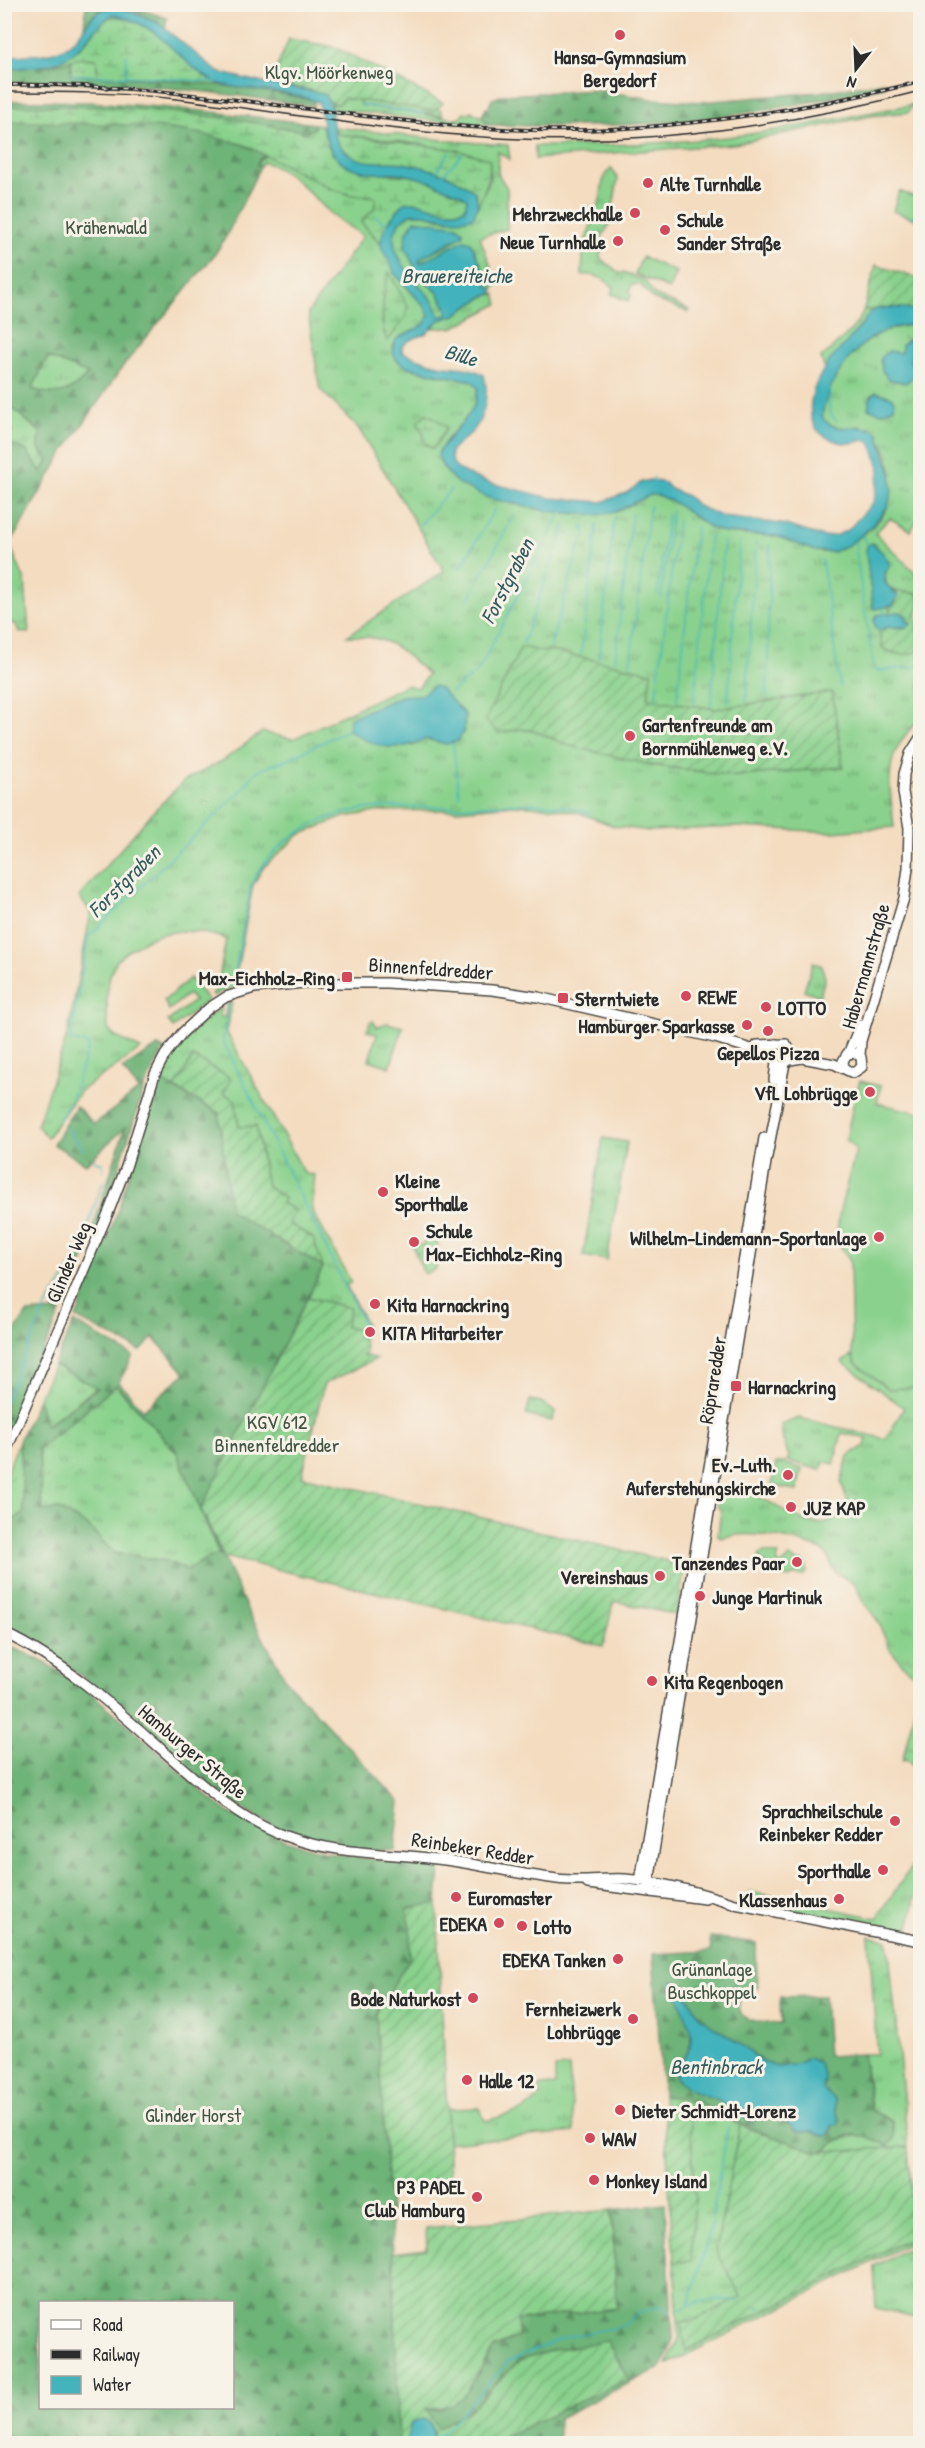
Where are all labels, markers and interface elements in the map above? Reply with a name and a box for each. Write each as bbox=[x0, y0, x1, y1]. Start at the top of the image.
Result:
marker: Hansa-Gymnasium Bergedorf bbox=[613, 28, 627, 42]
north arrow bbox=[826, 39, 886, 99]
place label: Hansa-Gymnasium Bergedorf bbox=[554, 43, 686, 94]
park label: Klgv. Möörkenweg bbox=[265, 58, 393, 85]
text: N bbox=[843, 71, 859, 95]
place label: Alte Turnhalle bbox=[660, 170, 761, 197]
marker: Alte Turnhalle bbox=[641, 176, 655, 190]
place label: Mehrzweckhalle bbox=[512, 200, 623, 227]
marker: Mehrzweckhalle bbox=[628, 206, 642, 220]
place label: Schule Sander Straße bbox=[677, 206, 781, 257]
park label: Krähenwald bbox=[65, 213, 147, 240]
marker: Schule Sander Straße bbox=[658, 223, 672, 237]
place label: Neue Turnhalle bbox=[500, 228, 606, 255]
marker: Neue Turnhalle bbox=[611, 234, 625, 248]
water label: Brauereiteiche bbox=[402, 261, 514, 290]
water label: Bille bbox=[441, 336, 482, 374]
water label: Forstgraben bbox=[473, 532, 541, 629]
place label: Gartenfreunde am Bornmühlenweg e.V. bbox=[642, 711, 788, 762]
marker: Gartenfreunde am Bornmühlenweg e.V. bbox=[623, 729, 637, 743]
water label: Forstgraben bbox=[81, 837, 168, 924]
street label: Habermannstraße bbox=[834, 900, 896, 1032]
street label: Binnenfeldredder bbox=[368, 950, 495, 986]
place label: Max-Eichholz-Ring bbox=[199, 964, 335, 992]
marker: Max-Eichholz-Ring bbox=[340, 970, 354, 984]
place label: REWE bbox=[698, 983, 737, 1010]
place label: Sterntwiete bbox=[575, 985, 659, 1012]
marker: REWE bbox=[679, 989, 693, 1003]
marker: Sterntwiete bbox=[556, 991, 570, 1005]
place label: LOTTO bbox=[778, 994, 826, 1021]
marker: LOTTO bbox=[759, 1000, 773, 1014]
place label: Hamburger Sparkasse bbox=[578, 1012, 735, 1040]
marker: Hamburger Sparkasse bbox=[740, 1018, 754, 1032]
marker: Gepellos Pizza bbox=[761, 1024, 775, 1038]
place label: Gepellos Pizza bbox=[717, 1039, 819, 1067]
place label: VfL Lohbrügge bbox=[754, 1079, 858, 1107]
marker: VfL Lohbrügge bbox=[863, 1085, 877, 1099]
place label: Kleine Sporthalle bbox=[395, 1167, 468, 1218]
marker: Kleine Sporthalle bbox=[376, 1185, 390, 1199]
street label: Glinder Weg bbox=[39, 1217, 97, 1307]
place label: Schule Max-Eichholz-Ring bbox=[426, 1217, 562, 1268]
place label: Wilhelm-Lindemann-Sportanlage bbox=[630, 1224, 867, 1252]
marker: Wilhelm-Lindemann-Sportanlage bbox=[872, 1230, 886, 1244]
marker: Schule Max-Eichholz-Ring bbox=[407, 1235, 421, 1249]
place label: Kita Harnackring bbox=[387, 1291, 509, 1319]
marker: Kita Harnackring bbox=[368, 1297, 382, 1311]
place label: KITA Mitarbeiter bbox=[382, 1319, 503, 1346]
marker: KITA Mitarbeiter bbox=[363, 1325, 377, 1339]
street label: Röpraredder bbox=[692, 1334, 732, 1426]
place label: Harnackring bbox=[748, 1373, 836, 1401]
marker: Harnackring bbox=[729, 1379, 743, 1393]
park label: KGV 612 Binnenfeldredder bbox=[215, 1408, 340, 1458]
place label: Ev.-Luth. Auferstehungskirche bbox=[626, 1451, 776, 1502]
marker: Ev.-Luth. Auferstehungskirche bbox=[781, 1468, 795, 1482]
place label: JUZ KAP bbox=[803, 1494, 866, 1521]
marker: JUZ KAP bbox=[784, 1500, 798, 1514]
place label: Tanzendes Paar bbox=[671, 1549, 785, 1576]
marker: Tanzendes Paar bbox=[790, 1555, 804, 1569]
place label: Vereinshaus bbox=[560, 1563, 648, 1590]
marker: Vereinshaus bbox=[653, 1569, 667, 1583]
place label: Junge Martinuk bbox=[712, 1583, 823, 1611]
marker: Junge Martinuk bbox=[693, 1589, 707, 1603]
place label: Kita Regenbogen bbox=[664, 1668, 783, 1696]
marker: Kita Regenbogen bbox=[645, 1674, 659, 1688]
street label: Hamburger Straße bbox=[133, 1698, 253, 1804]
place label: Sprachheilschule Reinbeker Redder bbox=[759, 1797, 883, 1847]
marker: Sprachheilschule Reinbeker Redder bbox=[888, 1814, 902, 1828]
street label: Reinbeker Redder bbox=[410, 1825, 536, 1871]
place label: Sporthalle bbox=[798, 1857, 871, 1885]
marker: Sporthalle bbox=[876, 1863, 890, 1877]
place label: Euromaster bbox=[468, 1884, 553, 1911]
place label: Klassenhaus bbox=[739, 1886, 827, 1913]
marker: Euromaster bbox=[449, 1890, 463, 1904]
marker: Klassenhaus bbox=[832, 1892, 846, 1906]
place label: EDEKA bbox=[440, 1910, 487, 1937]
place label: Lotto bbox=[534, 1913, 571, 1940]
marker: EDEKA bbox=[492, 1916, 506, 1930]
marker: Lotto bbox=[515, 1919, 529, 1933]
place label: EDEKA Tanken bbox=[502, 1946, 606, 1973]
marker: EDEKA Tanken bbox=[611, 1952, 625, 1966]
park label: Grünanlage Buschkoppel bbox=[668, 1955, 757, 2005]
place label: Bode Naturkost bbox=[350, 1985, 462, 2012]
marker: Bode Naturkost bbox=[466, 1991, 480, 2005]
place label: Fernheizwerk Lohbrügge bbox=[525, 1995, 622, 2046]
marker: Fernheizwerk Lohbrügge bbox=[626, 2012, 640, 2026]
water label: Bentinbrack bbox=[670, 2052, 764, 2081]
place label: Halle 12 bbox=[479, 2067, 535, 2094]
marker: Halle 12 bbox=[460, 2073, 474, 2087]
place label: Dieter Schmidt-Lorenz bbox=[632, 2097, 796, 2124]
park label: Glinder Horst bbox=[145, 2101, 242, 2128]
marker: Dieter Schmidt-Lorenz bbox=[613, 2103, 627, 2117]
place label: WAW bbox=[602, 2125, 637, 2152]
marker: WAW bbox=[583, 2131, 597, 2145]
place label: Monkey Island bbox=[606, 2167, 707, 2195]
place label: P3 PADEL Club Hamburg bbox=[364, 2173, 466, 2224]
marker: Monkey Island bbox=[587, 2173, 601, 2187]
marker: P3 PADEL Club Hamburg bbox=[470, 2190, 484, 2204]
legend bbox=[39, 2301, 234, 2409]
text: Road bbox=[93, 2312, 123, 2337]
text: Railway bbox=[93, 2342, 140, 2367]
text: Water bbox=[93, 2372, 131, 2397]

